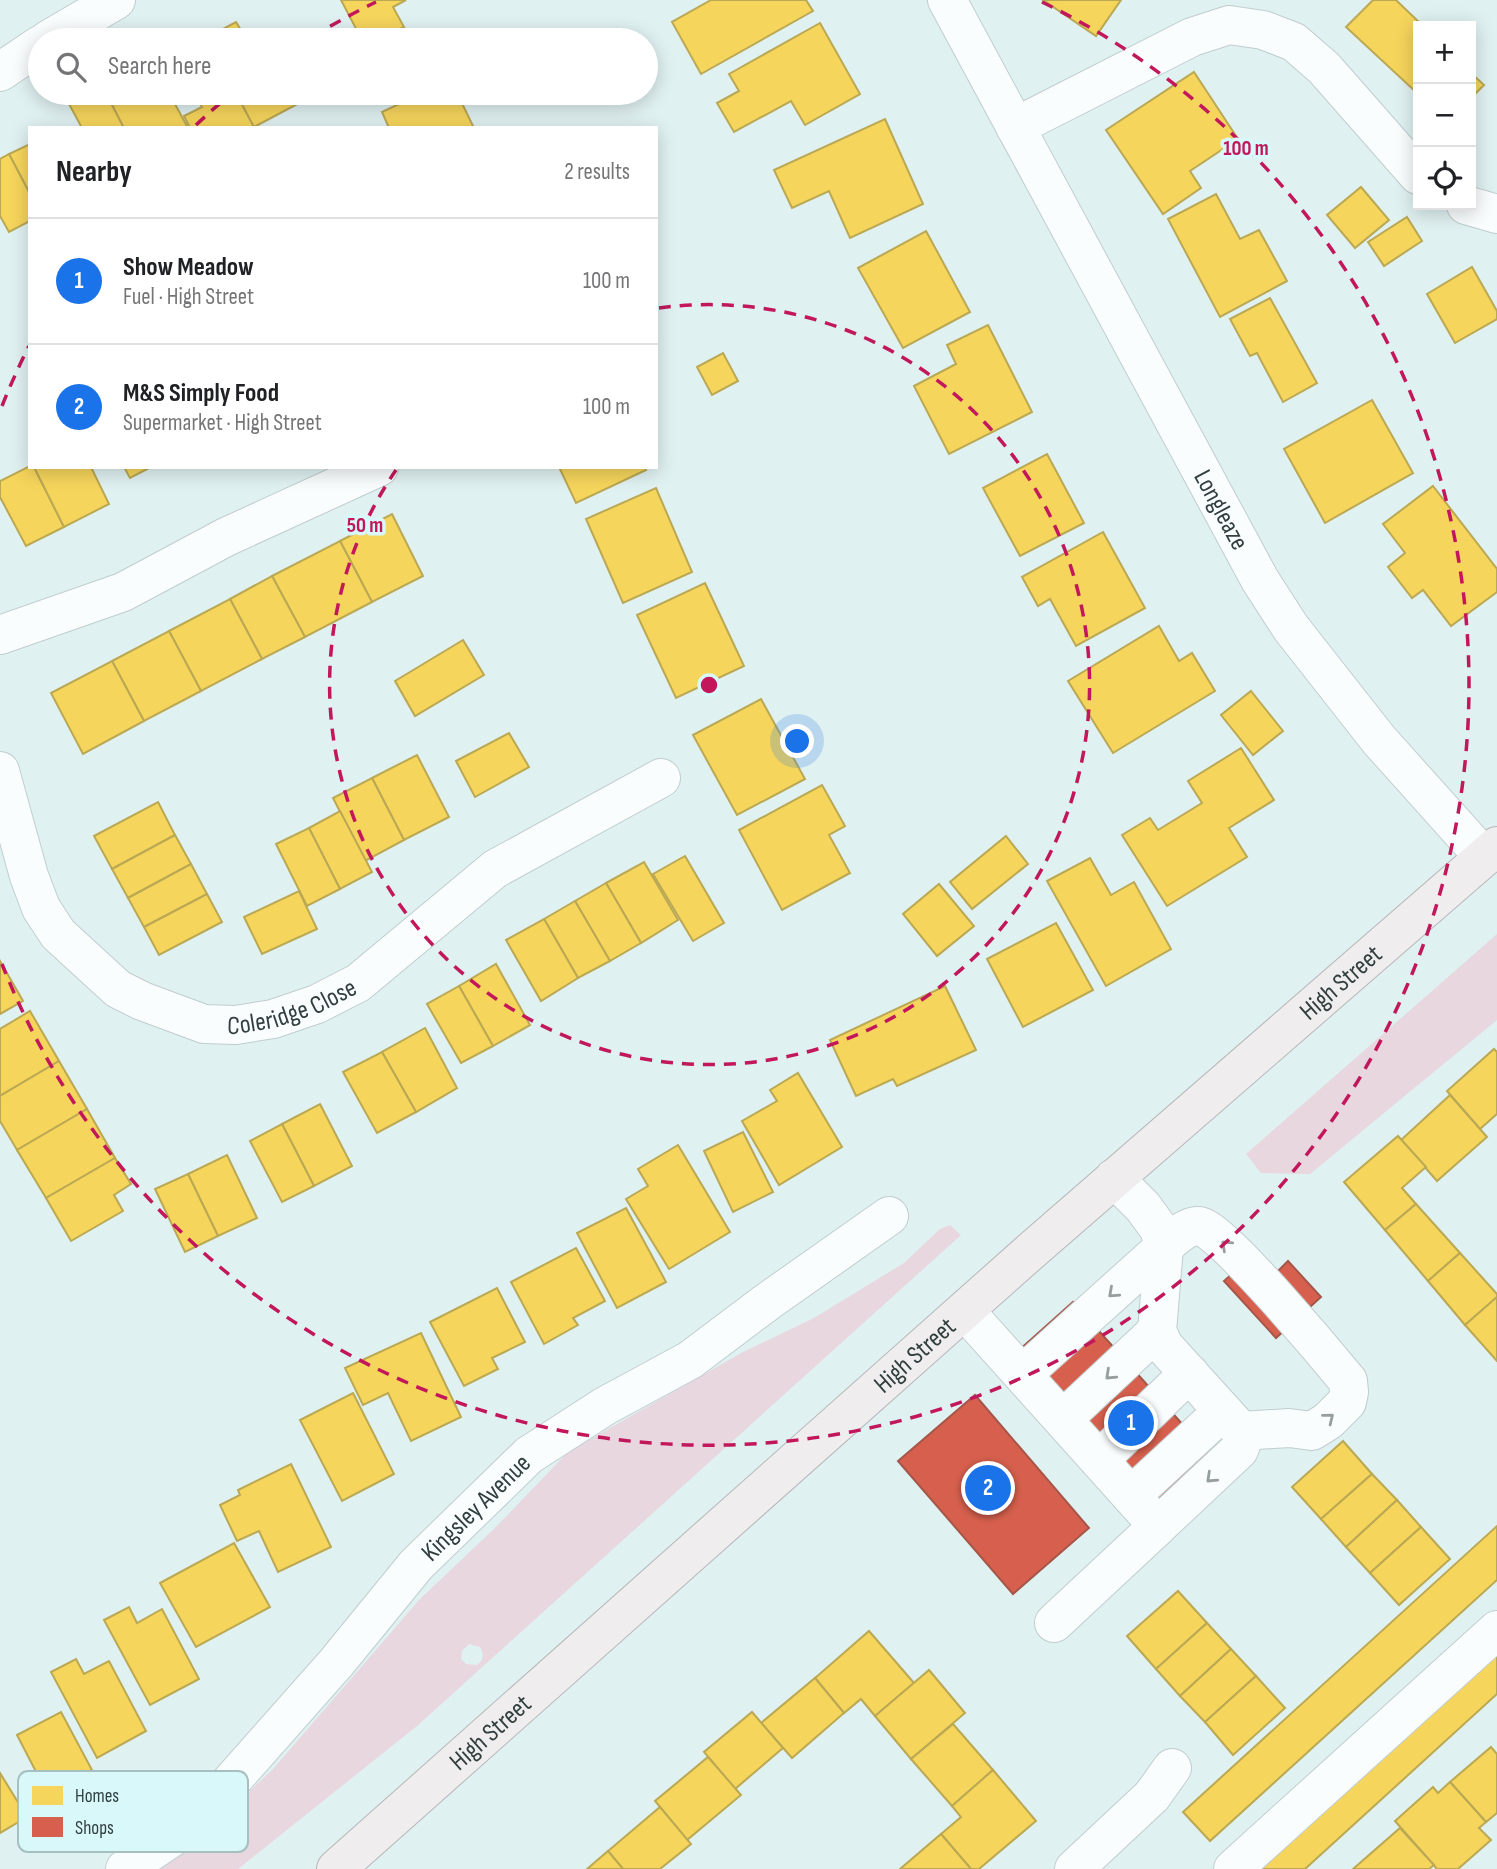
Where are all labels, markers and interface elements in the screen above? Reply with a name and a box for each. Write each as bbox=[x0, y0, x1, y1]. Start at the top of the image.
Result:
map controls bbox=[1413, 21, 1476, 210]
button: + bbox=[1413, 21, 1476, 84]
search box bbox=[28, 28, 658, 105]
icon: search bbox=[52, 48, 90, 86]
text: Search here bbox=[108, 51, 211, 82]
button: − bbox=[1413, 84, 1476, 147]
text: 100 m bbox=[1223, 136, 1269, 161]
button: locate bbox=[1413, 147, 1476, 210]
text: Nearby bbox=[56, 154, 132, 190]
text: 2 results bbox=[564, 158, 630, 186]
text: Show Meadow bbox=[123, 252, 254, 283]
text: 1 bbox=[74, 267, 84, 295]
text: 100 m bbox=[583, 267, 630, 295]
text: Fuel · High Street bbox=[123, 283, 254, 311]
text: M&S Simply Food bbox=[123, 378, 279, 409]
text: 2 bbox=[74, 393, 84, 421]
text: 100 m bbox=[583, 393, 630, 421]
text: Supermarket · High Street bbox=[123, 409, 322, 437]
street label: Longleaze bbox=[1186, 465, 1255, 556]
text: 50 m bbox=[347, 513, 383, 538]
centre of rings bbox=[697, 673, 721, 697]
your location bbox=[780, 724, 814, 758]
street label: High Street bbox=[1294, 939, 1389, 1027]
street label: Coleridge Close bbox=[227, 972, 362, 1042]
one-way arrow bbox=[1222, 1241, 1235, 1254]
one-way arrow bbox=[1108, 1285, 1121, 1297]
street label: High Street bbox=[868, 1311, 963, 1400]
one-way arrow bbox=[1105, 1366, 1118, 1379]
pin: 1 bbox=[1108, 1397, 1154, 1449]
one-way arrow bbox=[1322, 1414, 1334, 1427]
street label: Kingsley Avenue bbox=[415, 1448, 538, 1568]
pin: 2 bbox=[965, 1462, 1011, 1514]
one-way arrow bbox=[1206, 1469, 1219, 1482]
street label: High Street bbox=[444, 1689, 538, 1778]
legend bbox=[18, 1771, 248, 1852]
text: Homes bbox=[75, 1785, 119, 1808]
text: Shops bbox=[75, 1817, 114, 1840]

